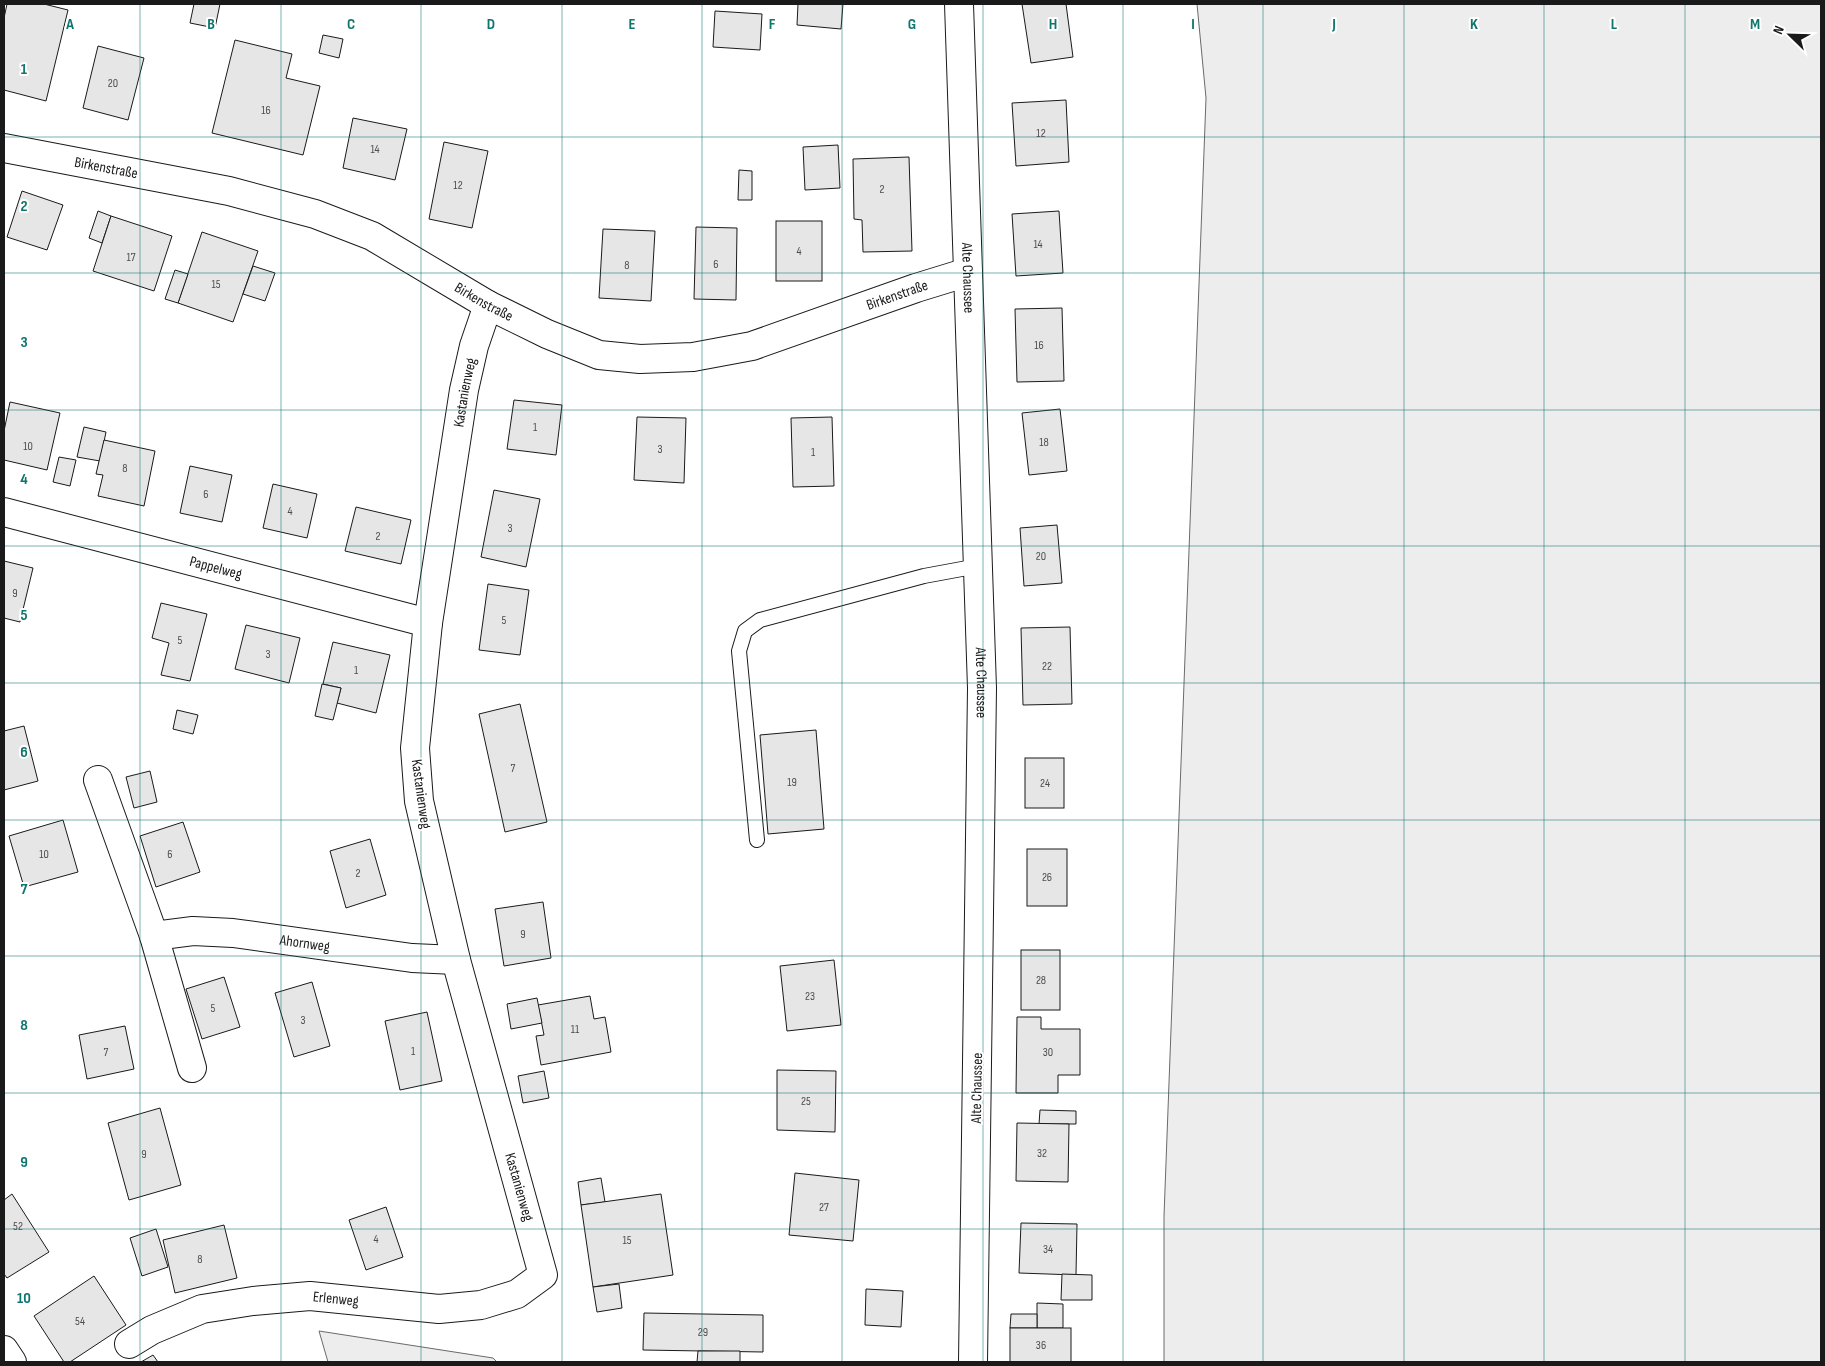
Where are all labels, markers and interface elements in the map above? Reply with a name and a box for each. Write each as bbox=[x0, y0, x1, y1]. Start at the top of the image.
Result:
north arrow bbox=[1765, 10, 1815, 60]
text: A bbox=[65, 15, 74, 34]
text: B bbox=[207, 15, 215, 34]
text: C bbox=[347, 15, 355, 34]
text: D bbox=[487, 15, 495, 34]
text: E bbox=[629, 15, 636, 34]
text: F bbox=[769, 15, 776, 34]
text: G bbox=[908, 15, 916, 34]
text: H bbox=[1049, 15, 1057, 34]
text: I bbox=[1191, 15, 1195, 34]
text: J bbox=[1331, 15, 1336, 34]
text: K bbox=[1470, 15, 1478, 34]
text: L bbox=[1611, 15, 1618, 34]
text: M bbox=[1750, 15, 1760, 34]
text: N bbox=[1769, 23, 1788, 37]
text: 1 bbox=[21, 60, 28, 79]
house number: 20 bbox=[108, 76, 118, 91]
house number: 16 bbox=[261, 103, 271, 118]
house number: 12 bbox=[1036, 126, 1046, 141]
house number: 14 bbox=[370, 142, 380, 157]
street label: Birkenstraße bbox=[73, 152, 139, 183]
house number: 12 bbox=[453, 178, 463, 193]
house number: 2 bbox=[880, 182, 885, 197]
text: 2 bbox=[20, 197, 28, 216]
house number: 14 bbox=[1033, 237, 1043, 252]
street label: Alte Chaussee bbox=[957, 241, 979, 314]
house number: 4 bbox=[796, 244, 802, 259]
house number: 17 bbox=[127, 250, 136, 265]
house number: 6 bbox=[713, 257, 719, 272]
house number: 8 bbox=[624, 258, 630, 273]
street label: Birkenstraße bbox=[864, 275, 930, 314]
house number: 15 bbox=[211, 277, 221, 292]
street label: Birkenstraße bbox=[451, 278, 516, 325]
text: 3 bbox=[20, 333, 28, 352]
house number: 16 bbox=[1034, 338, 1044, 353]
street label: Kastanienweg bbox=[449, 356, 481, 428]
house number: 1 bbox=[533, 420, 538, 435]
house number: 18 bbox=[1039, 435, 1049, 450]
house number: 10 bbox=[23, 439, 33, 454]
house number: 3 bbox=[657, 442, 663, 457]
house number: 1 bbox=[811, 445, 816, 460]
house number: 8 bbox=[122, 461, 128, 476]
text: 4 bbox=[20, 470, 28, 489]
house number: 6 bbox=[203, 487, 209, 502]
house number: 4 bbox=[287, 504, 293, 519]
house number: 3 bbox=[507, 521, 513, 536]
house number: 2 bbox=[376, 529, 381, 544]
house number: 20 bbox=[1036, 549, 1046, 564]
street label: Pappelweg bbox=[188, 551, 244, 583]
house number: 9 bbox=[12, 586, 18, 601]
text: 5 bbox=[20, 606, 28, 625]
house number: 5 bbox=[502, 613, 507, 628]
house number: 5 bbox=[178, 633, 183, 648]
street label: Alte Chaussee bbox=[971, 646, 992, 718]
house number: 3 bbox=[265, 647, 271, 662]
house number: 22 bbox=[1042, 659, 1052, 674]
house number: 1 bbox=[354, 663, 359, 678]
text: 6 bbox=[20, 743, 28, 762]
street label: Kastanienweg bbox=[407, 758, 435, 830]
house number: 7 bbox=[511, 761, 516, 776]
house number: 19 bbox=[787, 775, 797, 790]
house number: 24 bbox=[1040, 776, 1050, 791]
house number: 10 bbox=[39, 847, 49, 862]
house number: 6 bbox=[167, 847, 173, 862]
house number: 2 bbox=[356, 866, 361, 881]
house number: 26 bbox=[1042, 870, 1052, 885]
text: 7 bbox=[21, 880, 28, 899]
house number: 9 bbox=[520, 927, 526, 942]
street label: Ahornweg bbox=[278, 930, 331, 956]
house number: 28 bbox=[1036, 973, 1046, 988]
house number: 23 bbox=[805, 989, 815, 1004]
house number: 5 bbox=[211, 1001, 216, 1016]
house number: 3 bbox=[300, 1013, 306, 1028]
text: 8 bbox=[20, 1016, 28, 1035]
house number: 11 bbox=[571, 1022, 580, 1037]
house number: 1 bbox=[411, 1044, 416, 1059]
house number: 7 bbox=[104, 1045, 109, 1060]
house number: 30 bbox=[1043, 1045, 1053, 1060]
street label: Alte Chaussee bbox=[967, 1052, 987, 1125]
house number: 25 bbox=[801, 1094, 811, 1109]
house number: 32 bbox=[1037, 1146, 1047, 1161]
house number: 9 bbox=[141, 1147, 147, 1162]
street label: Kastanienweg bbox=[500, 1151, 538, 1223]
text: 9 bbox=[20, 1153, 28, 1172]
house number: 27 bbox=[819, 1200, 829, 1215]
house number: 52 bbox=[13, 1219, 23, 1234]
house number: 4 bbox=[373, 1232, 379, 1247]
house number: 15 bbox=[622, 1233, 632, 1248]
house number: 34 bbox=[1043, 1242, 1053, 1257]
house number: 8 bbox=[197, 1252, 203, 1267]
street label: Erlenweg bbox=[312, 1287, 360, 1310]
text: 10 bbox=[17, 1289, 31, 1308]
house number: 54 bbox=[75, 1314, 85, 1329]
house number: 29 bbox=[698, 1325, 708, 1340]
house number: 36 bbox=[1036, 1338, 1046, 1353]

